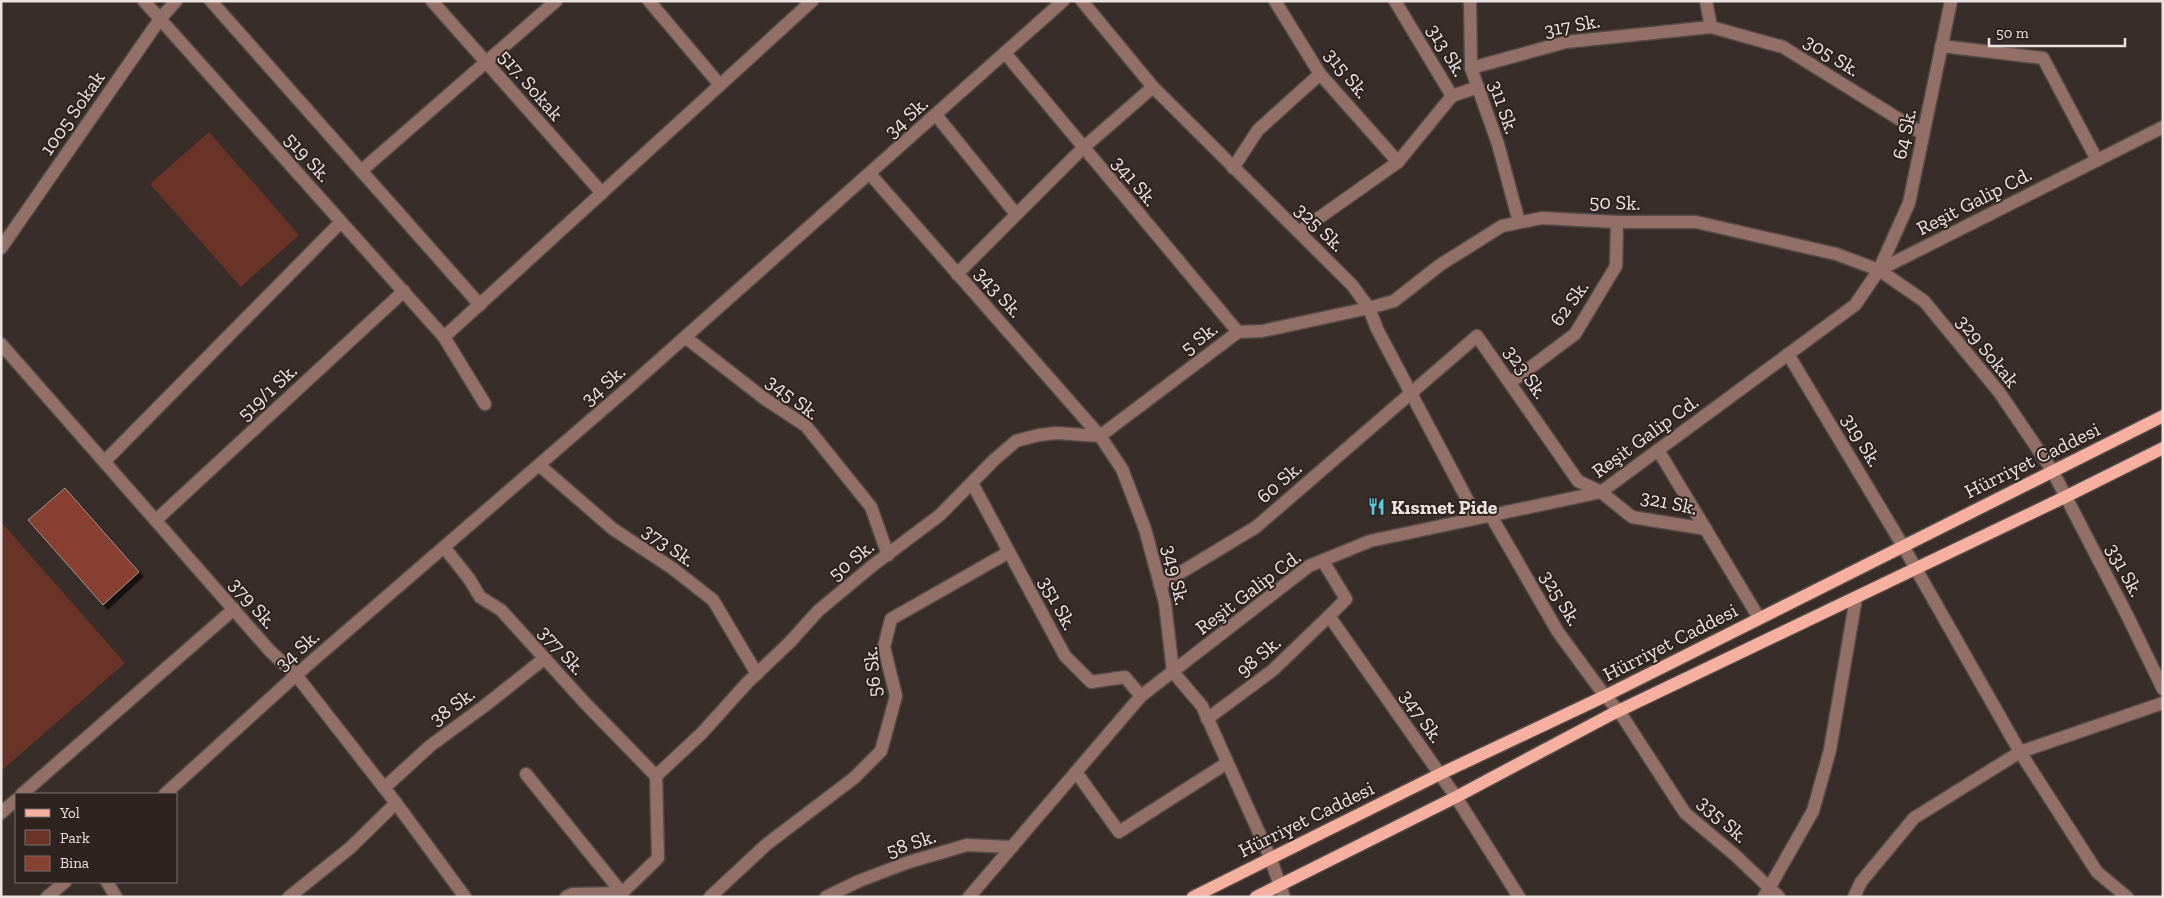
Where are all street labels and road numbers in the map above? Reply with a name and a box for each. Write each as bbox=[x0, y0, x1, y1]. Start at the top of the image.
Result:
street label: 317 Sk. bbox=[1542, 8, 1602, 42]
street label: 313 Sk. bbox=[1422, 19, 1472, 81]
street label: 305 Sk. bbox=[1800, 29, 1864, 81]
street label: 315 Sk. bbox=[1320, 43, 1374, 103]
street label: 517. Sokak bbox=[494, 45, 569, 126]
street label: 1005 Sokak bbox=[34, 66, 110, 160]
street label: 311 Sk. bbox=[1484, 77, 1524, 137]
street label: 34 Sk. bbox=[879, 91, 933, 143]
street label: 64 Sk. bbox=[1887, 106, 1921, 162]
street label: 519 Sk. bbox=[280, 127, 336, 187]
street label: 341 Sk. bbox=[1107, 151, 1163, 211]
street label: Reşit Galip Cd. bbox=[1912, 162, 2036, 240]
street label: 50 Sk. bbox=[1589, 189, 1641, 215]
street label: 325 Sk. bbox=[1290, 197, 1350, 257]
street label: 343 Sk. bbox=[970, 262, 1028, 322]
street label: 62 Sk. bbox=[1544, 275, 1594, 331]
street label: 329 Sokak bbox=[1951, 310, 2025, 393]
street label: 5 Sk. bbox=[1176, 316, 1222, 360]
street label: 323 Sk. bbox=[1499, 341, 1553, 403]
street label: 519/1 Sk. bbox=[232, 358, 302, 426]
street label: 34 Sk. bbox=[576, 359, 630, 411]
street label: 345 Sk. bbox=[762, 369, 824, 425]
street label: Reşit Galip Cd. bbox=[1587, 389, 1703, 483]
street label: 319 Sk. bbox=[1837, 409, 1887, 471]
street label: Hürriyet Caddesi bbox=[1960, 417, 2104, 503]
street label: 60 Sk. bbox=[1252, 456, 1306, 508]
street label: 321 Sk. bbox=[1638, 484, 1700, 520]
street label: 373 Sk. bbox=[638, 518, 700, 572]
street label: 50 Sk. bbox=[823, 534, 879, 586]
street label: 331 Sk. bbox=[2101, 539, 2149, 601]
street label: 349 Sk. bbox=[1157, 543, 1195, 607]
street label: Reşit Galip Cd. bbox=[1191, 545, 1305, 639]
street label: 325 Sk. bbox=[1535, 566, 1587, 630]
street label: 351 Sk. bbox=[1034, 572, 1082, 634]
street label: 379 Sk. bbox=[224, 573, 282, 633]
street label: Hürriyet Caddesi bbox=[1599, 598, 1742, 686]
street label: 377 Sk. bbox=[534, 620, 590, 680]
street label: 34 Sk. bbox=[270, 624, 324, 676]
street label: 98 Sk. bbox=[1231, 630, 1285, 682]
street label: 56 Sk. bbox=[858, 646, 886, 698]
street label: 38 Sk. bbox=[425, 681, 479, 731]
street label: 347 Sk. bbox=[1395, 685, 1449, 747]
street label: Hürriyet Caddesi bbox=[1234, 776, 1378, 862]
street label: 335 Sk. bbox=[1693, 790, 1753, 848]
street label: 58 Sk. bbox=[883, 824, 939, 862]

